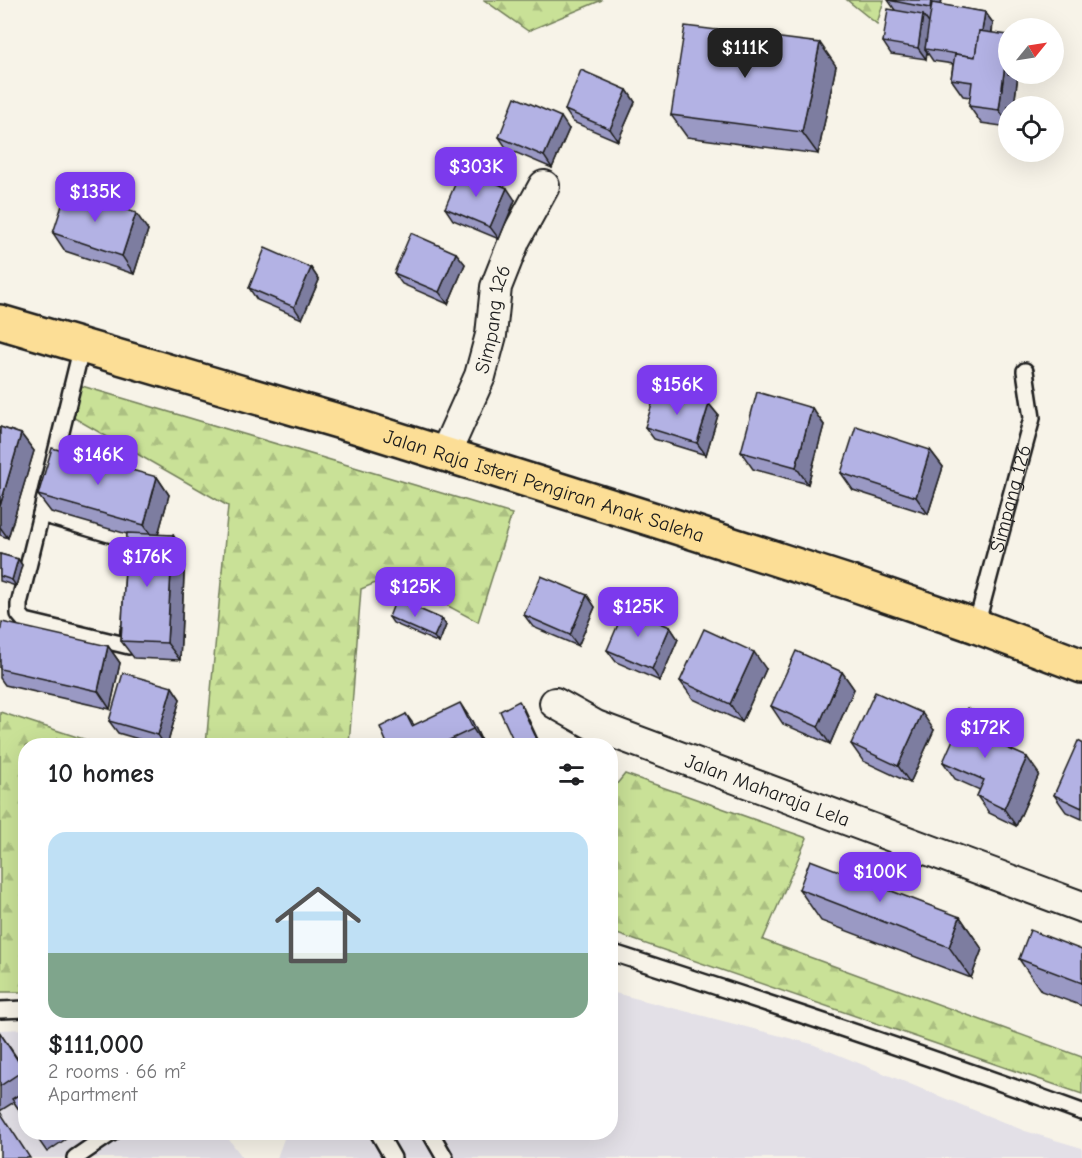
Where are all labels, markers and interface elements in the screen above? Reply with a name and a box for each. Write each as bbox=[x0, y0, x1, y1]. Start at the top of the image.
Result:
north arrow bbox=[998, 18, 1064, 84]
map controls bbox=[998, 18, 1064, 162]
pin: $111K bbox=[703, 28, 787, 79]
text: $111K bbox=[722, 36, 768, 59]
button: locate bbox=[998, 96, 1064, 162]
pin: $303K bbox=[434, 147, 518, 198]
text: $303K bbox=[449, 155, 503, 178]
pin: $135K bbox=[53, 172, 137, 223]
text: $135K bbox=[69, 180, 121, 203]
street label: Simpang 126 bbox=[470, 261, 515, 376]
pin: $156K bbox=[635, 365, 719, 416]
text: $156K bbox=[651, 373, 703, 396]
street label: Jalan Raja Isteri Pengiran Anak Saleha bbox=[381, 424, 707, 547]
pin: $146K bbox=[56, 435, 140, 486]
street label: Simpang 126 bbox=[985, 442, 1036, 555]
text: $146K bbox=[73, 443, 123, 466]
pin: $176K bbox=[105, 537, 189, 588]
text: $176K bbox=[122, 545, 172, 568]
pin: $125K bbox=[373, 567, 457, 618]
text: $125K bbox=[389, 575, 441, 598]
pin: $125K bbox=[596, 587, 680, 638]
text: $125K bbox=[612, 595, 664, 618]
pin: $172K bbox=[943, 708, 1027, 759]
text: $172K bbox=[960, 716, 1010, 739]
street label: Jalan Maharaja Lela bbox=[682, 749, 853, 831]
icon: filters bbox=[555, 758, 588, 791]
text: 10 homes bbox=[48, 759, 154, 789]
pin: $100K bbox=[838, 852, 922, 903]
text: $100K bbox=[853, 860, 907, 883]
icon: home bbox=[264, 871, 372, 979]
text: $111,000 bbox=[48, 1030, 144, 1060]
text: 2 rooms · 66 m² bbox=[48, 1060, 186, 1083]
text: Apartment bbox=[48, 1083, 138, 1106]

